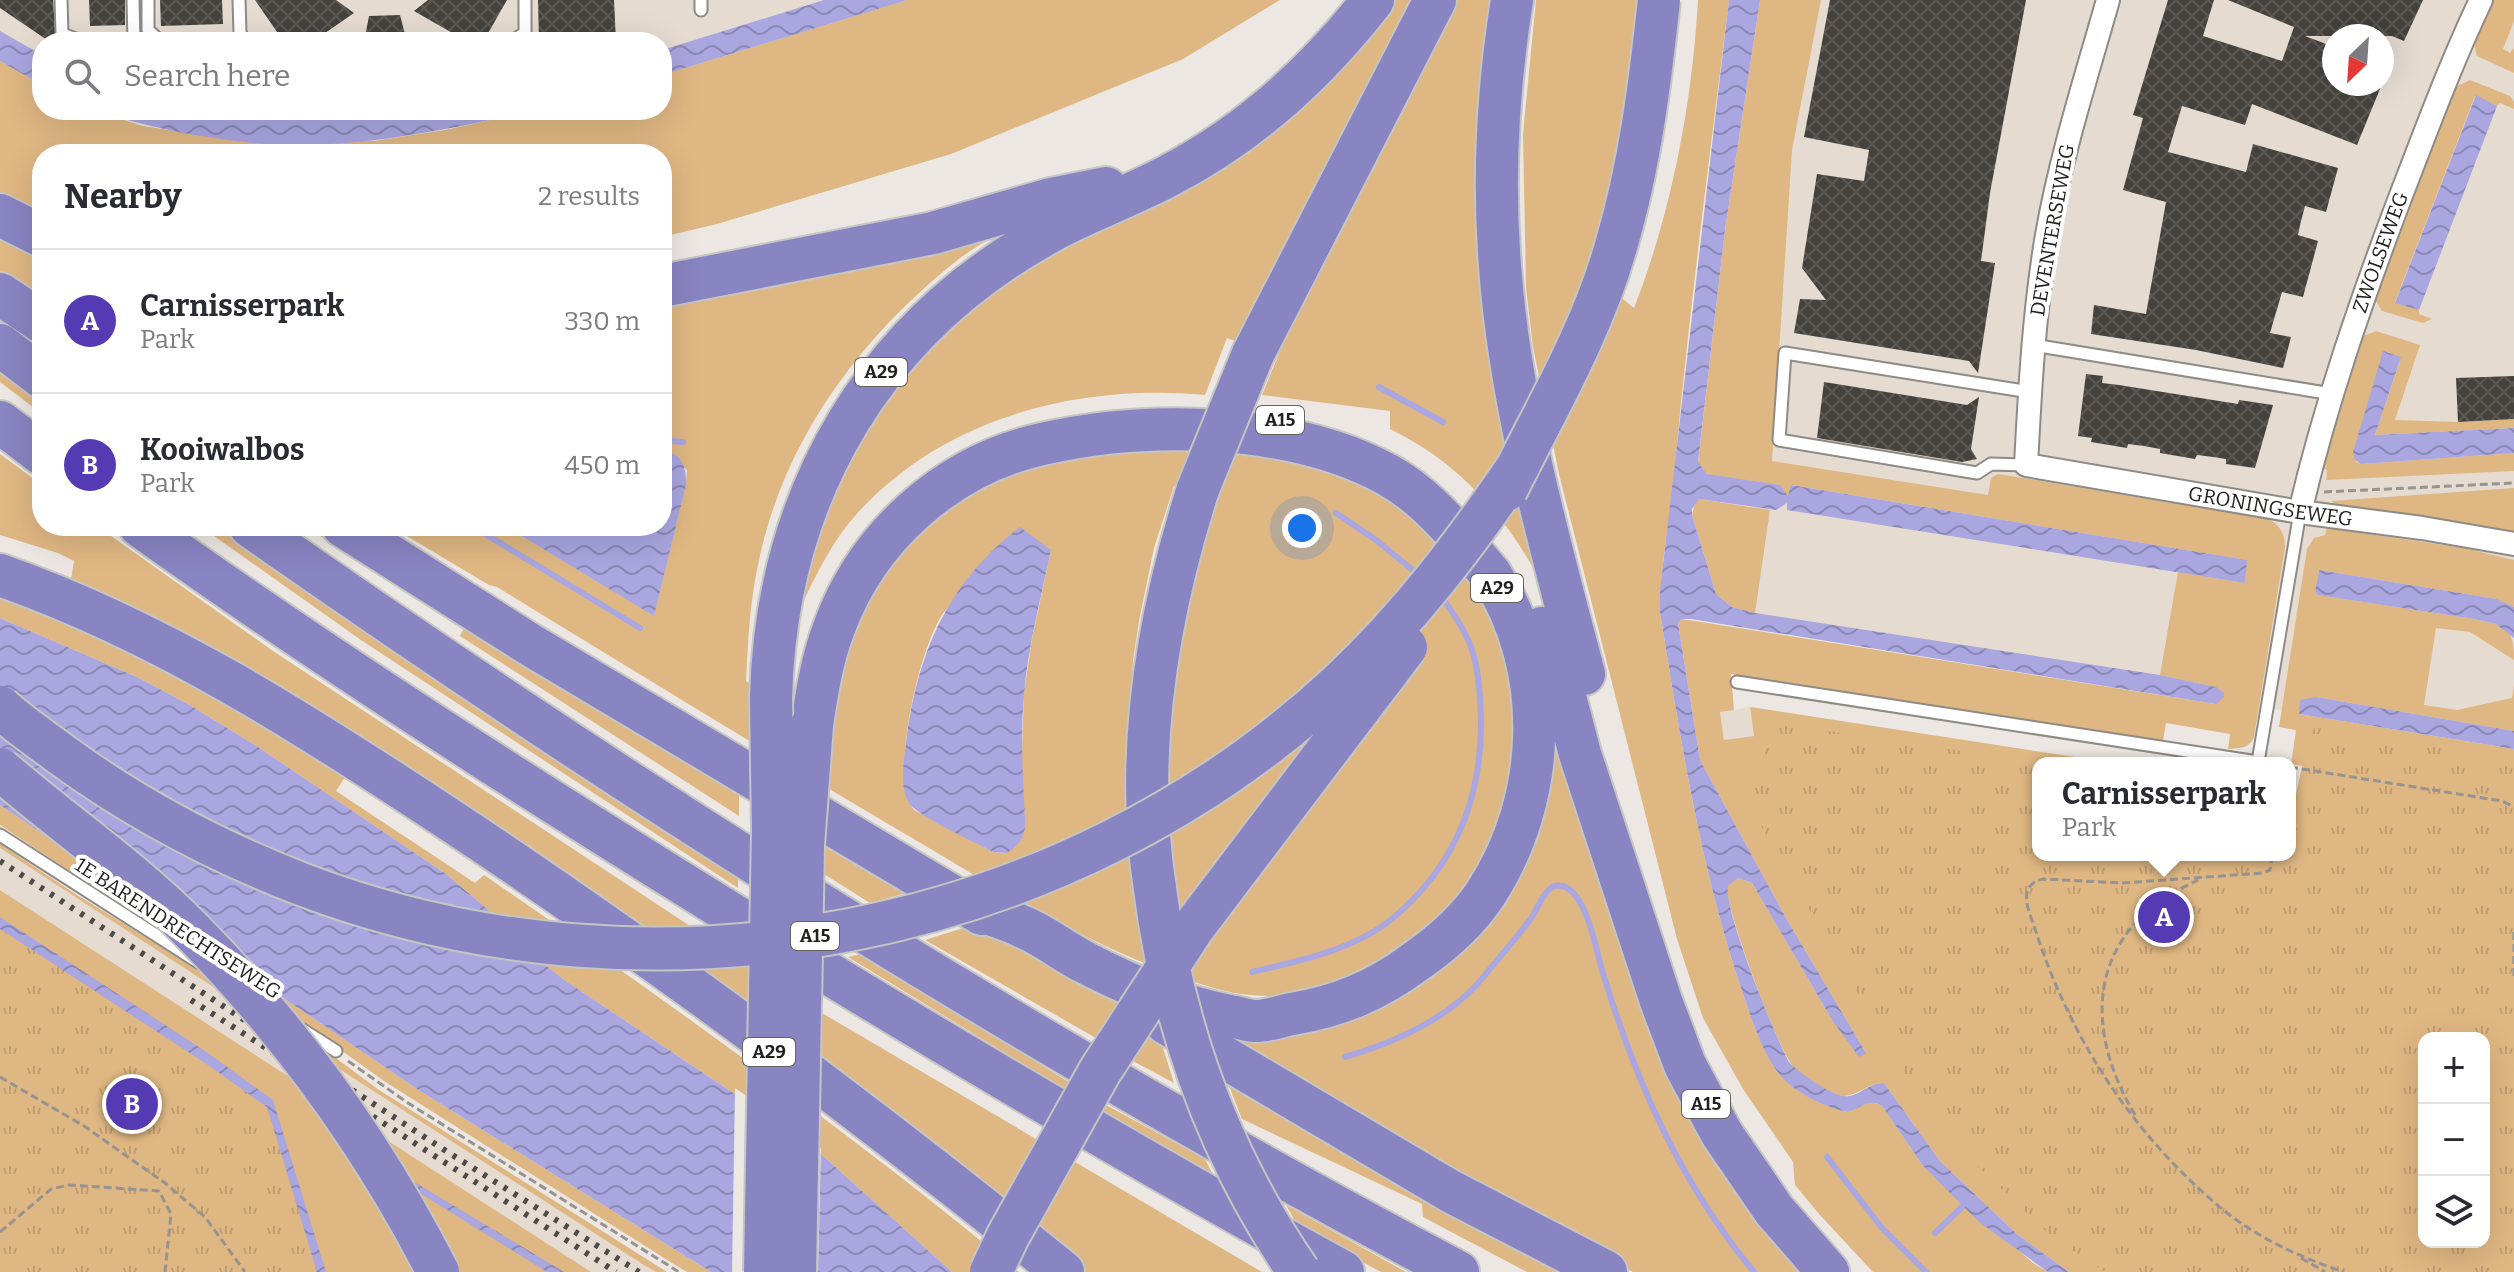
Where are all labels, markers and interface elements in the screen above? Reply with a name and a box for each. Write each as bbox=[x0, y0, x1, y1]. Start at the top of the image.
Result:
north arrow bbox=[2322, 24, 2394, 96]
search box bbox=[32, 32, 672, 120]
icon: search bbox=[60, 54, 104, 98]
text: Search here bbox=[124, 58, 291, 94]
street label: DEVENTERSEWEG bbox=[2025, 142, 2079, 318]
text: Nearby bbox=[64, 176, 182, 217]
text: 2 results bbox=[538, 181, 640, 212]
street label: ZWOLSEWEG bbox=[2347, 188, 2413, 316]
text: Carnisserpark bbox=[140, 288, 344, 324]
text: A bbox=[81, 306, 99, 337]
text: 330 m bbox=[564, 306, 640, 337]
text: Park bbox=[140, 324, 195, 355]
road number: A29 bbox=[855, 358, 907, 386]
road number: A15 bbox=[1256, 406, 1304, 434]
text: Kooiwalbos bbox=[140, 432, 305, 468]
text: B bbox=[82, 450, 98, 481]
text: 450 m bbox=[564, 450, 640, 481]
text: Park bbox=[140, 468, 195, 499]
street label: GRONINGSEWEG bbox=[2186, 481, 2354, 531]
your location bbox=[1282, 508, 1322, 548]
road number: A29 bbox=[1471, 574, 1523, 602]
popup bbox=[2032, 757, 2296, 861]
text: Carnisserpark bbox=[2062, 776, 2266, 812]
text: Park bbox=[2062, 812, 2117, 843]
street label: 1E BARENDRECHTSEWEG bbox=[70, 852, 286, 1004]
pin: A bbox=[2138, 887, 2190, 947]
road number: A15 bbox=[791, 922, 839, 950]
map controls bbox=[2418, 1032, 2490, 1248]
button: + bbox=[2418, 1032, 2490, 1104]
road number: A29 bbox=[743, 1038, 795, 1066]
pin: B bbox=[106, 1074, 158, 1134]
road number: A15 bbox=[1682, 1090, 1730, 1118]
button: − bbox=[2418, 1104, 2490, 1176]
button: layers bbox=[2418, 1176, 2490, 1248]

